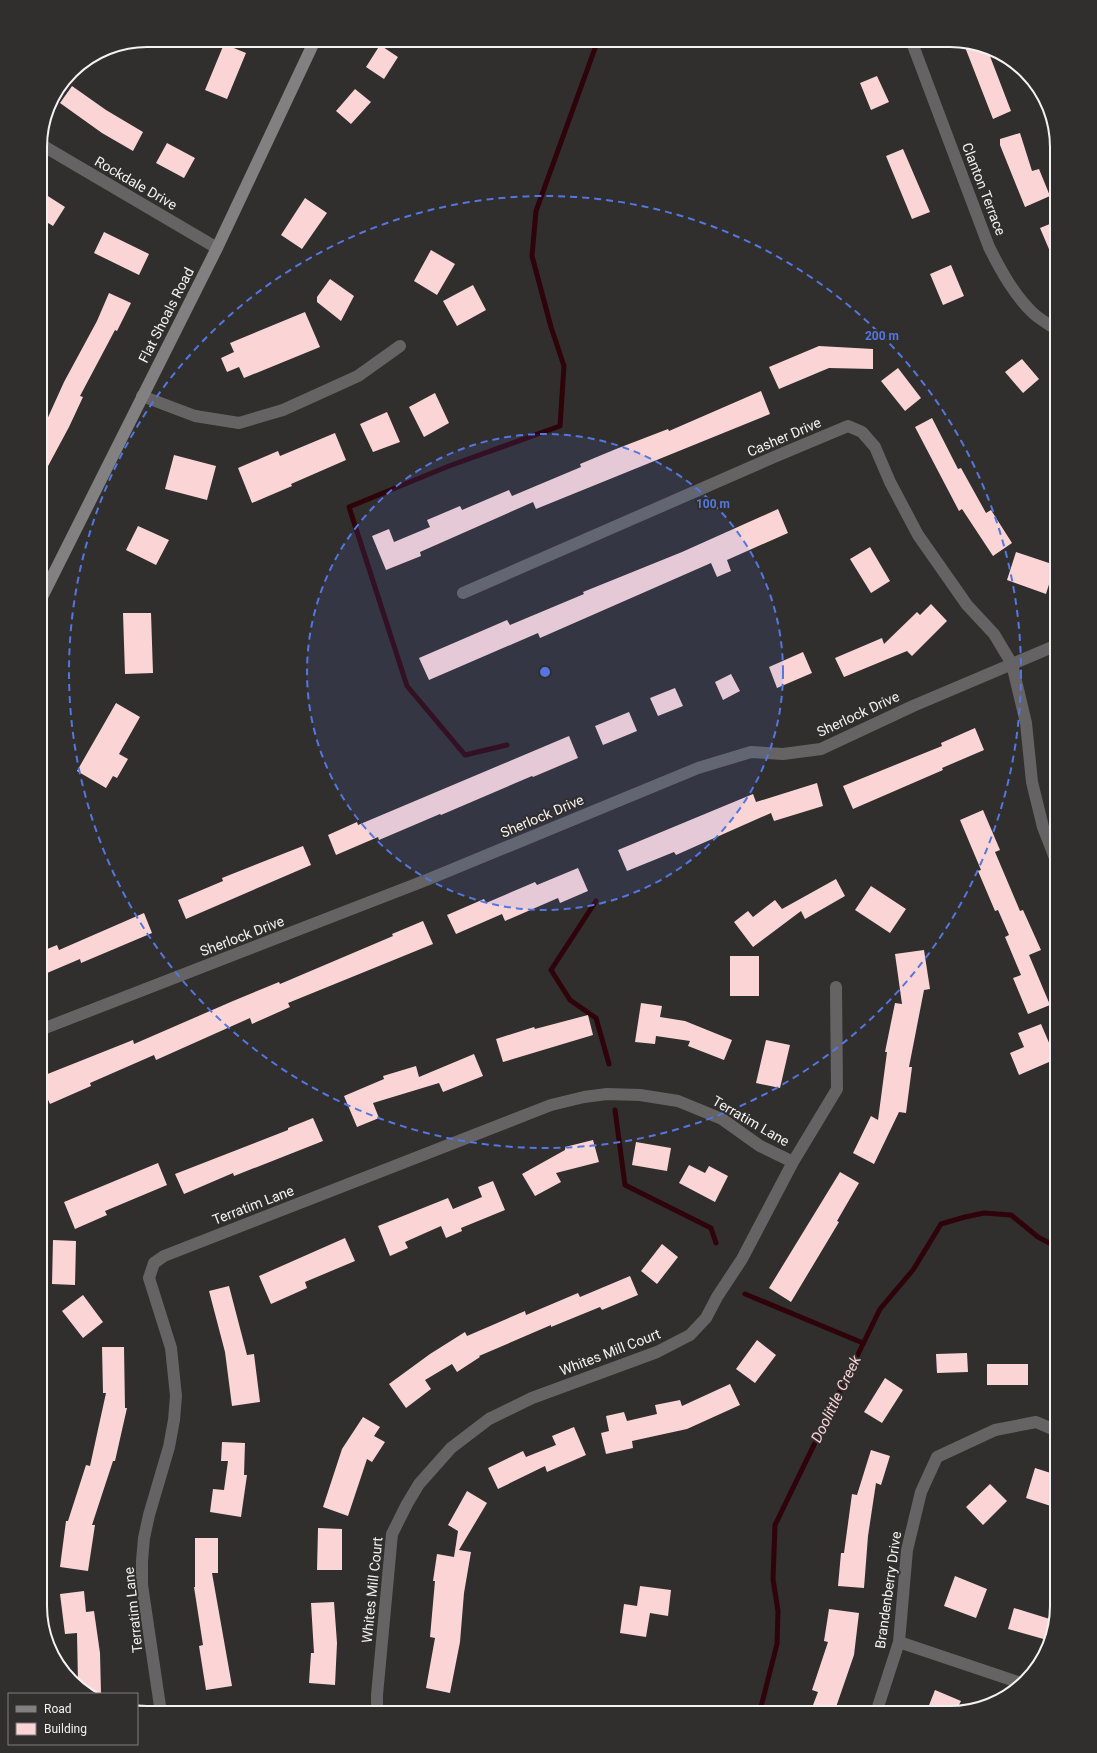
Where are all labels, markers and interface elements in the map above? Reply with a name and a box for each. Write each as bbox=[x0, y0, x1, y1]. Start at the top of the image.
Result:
street label: Clanton Terrace bbox=[959, 140, 1009, 238]
street label: Rockdale Drive bbox=[92, 153, 180, 213]
street label: Flat Shoals Road bbox=[135, 265, 197, 365]
text: 200 m bbox=[865, 329, 899, 343]
street label: Casher Drive bbox=[745, 414, 823, 460]
text: 100 m bbox=[696, 497, 730, 511]
centre of rings bbox=[538, 665, 552, 679]
street label: Sherlock Drive bbox=[814, 688, 902, 740]
street label: Sherlock Drive bbox=[498, 791, 586, 841]
street label: Sherlock Drive bbox=[198, 913, 286, 959]
street label: Terratim Lane bbox=[710, 1093, 792, 1149]
street label: Terratim Lane bbox=[210, 1182, 296, 1228]
street label: Whites Mill Court bbox=[557, 1325, 663, 1379]
water label: Doolittle Creek bbox=[807, 1352, 865, 1446]
street label: Brandenberry Drive bbox=[872, 1530, 904, 1650]
street label: Whites Mill Court bbox=[358, 1536, 386, 1644]
street label: Terratim Lane bbox=[121, 1566, 145, 1654]
legend bbox=[8, 1693, 138, 1745]
text: Road bbox=[44, 1702, 72, 1716]
text: Building bbox=[44, 1722, 87, 1736]

